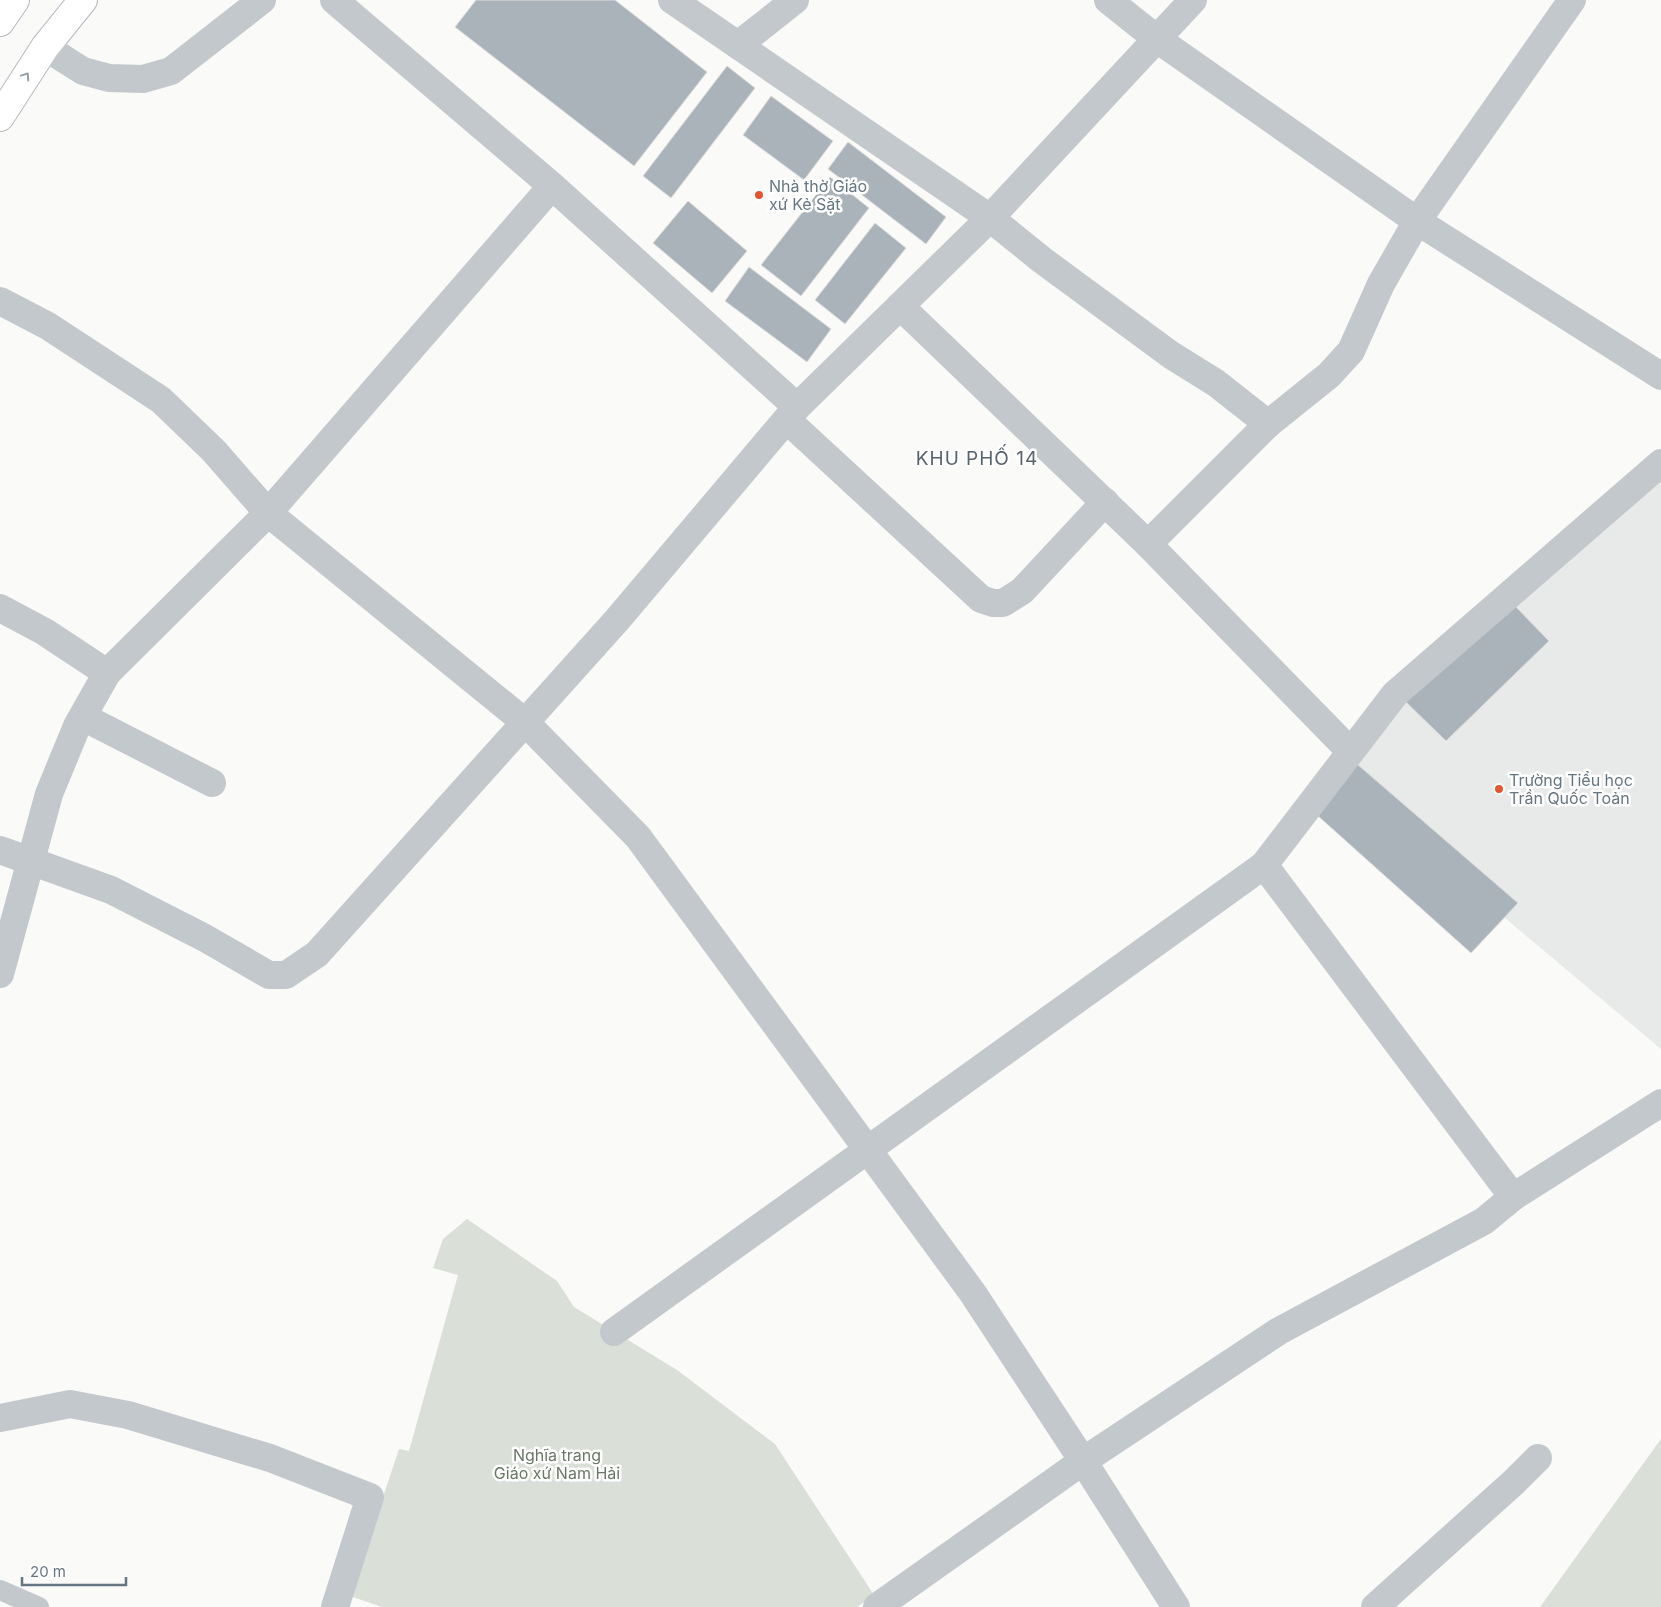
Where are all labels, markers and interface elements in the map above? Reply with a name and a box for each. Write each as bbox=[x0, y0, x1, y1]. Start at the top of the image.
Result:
one-way arrow bbox=[20, 72, 29, 81]
place label: Nhà thờ Giáo xứ Kẻ Sặt bbox=[769, 176, 867, 214]
marker: Nhà thờ Giáo xứ Kẻ Sặt bbox=[753, 189, 765, 201]
district label: KHU PHỐ 14 bbox=[916, 444, 1038, 470]
place label: Trường Tiểu học Trần Quốc Toản bbox=[1509, 770, 1633, 808]
marker: Trường Tiểu học Trần Quốc Toản bbox=[1493, 783, 1505, 795]
park label: Nghĩa trang Giáo xứ Nam Hải bbox=[494, 1445, 620, 1483]
scale bar bbox=[22, 1554, 126, 1586]
text: 20 m bbox=[30, 1562, 66, 1581]

